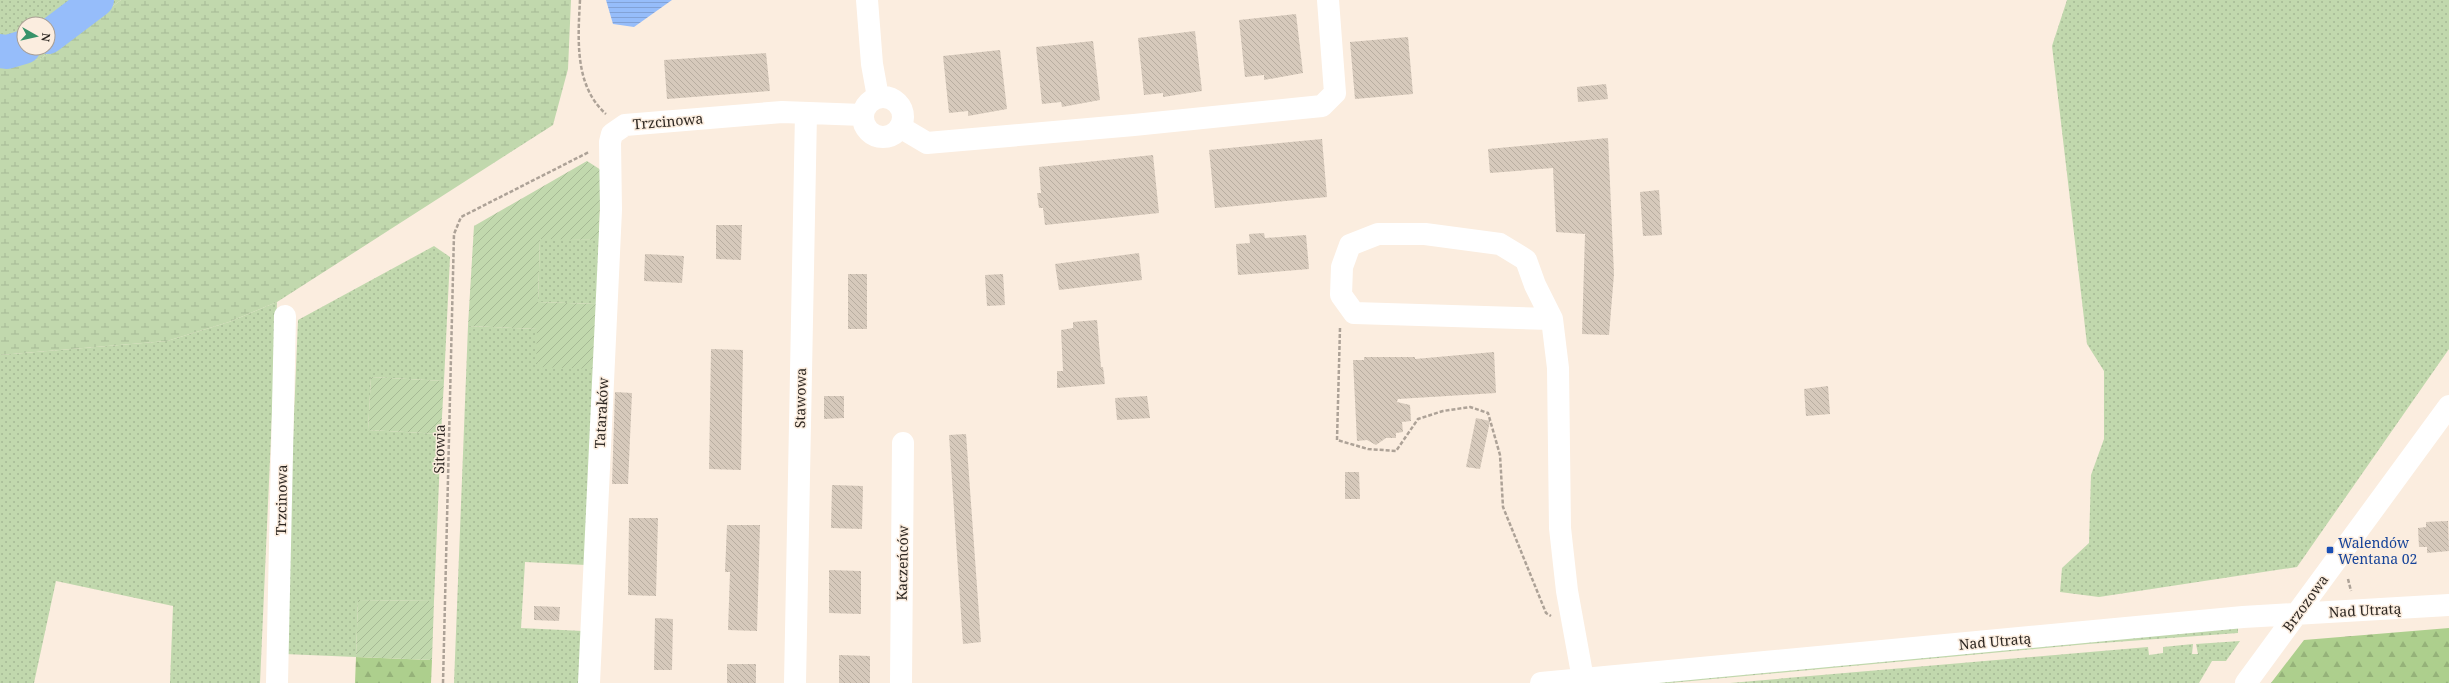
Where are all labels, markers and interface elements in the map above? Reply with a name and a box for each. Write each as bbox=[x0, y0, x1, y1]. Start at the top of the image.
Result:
north arrow bbox=[16, 16, 56, 56]
text: N bbox=[38, 32, 54, 43]
street label: Trzcinowa bbox=[632, 108, 704, 134]
street label: Stawowa bbox=[790, 367, 810, 428]
street label: Tataraków bbox=[590, 376, 612, 449]
street label: Sitowia bbox=[429, 424, 449, 474]
street label: Trzcinowa bbox=[271, 464, 291, 536]
street label: Kaczeńców bbox=[892, 524, 912, 601]
place label: Walendów Wentana 02 bbox=[2338, 533, 2417, 568]
marker: Walendów Wentana 02 bbox=[2325, 545, 2335, 555]
street label: Brzozowa bbox=[2278, 571, 2332, 635]
street label: Nad Utratą bbox=[2328, 599, 2402, 621]
street label: Nad Utratą bbox=[1958, 628, 2032, 654]

